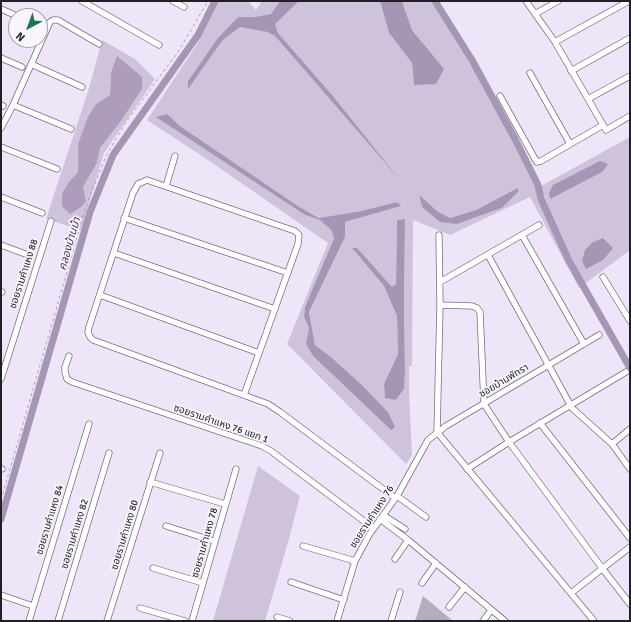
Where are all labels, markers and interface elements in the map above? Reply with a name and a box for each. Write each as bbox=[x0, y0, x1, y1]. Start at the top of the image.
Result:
north arrow bbox=[8, 8, 48, 48]
text: N bbox=[13, 29, 28, 44]
water label: คลองบ้านม้า bbox=[56, 216, 84, 272]
street label: ซอยรามคำแหง 88 bbox=[7, 238, 41, 310]
street label: ซอยบ้านพัทรา bbox=[477, 362, 531, 400]
street label: ซอยรามคำแหง 76 แยก 1 bbox=[172, 402, 270, 446]
street label: ซอยรามคำแหง 76 bbox=[347, 483, 397, 551]
street label: ซอยรามคำแหง 84 bbox=[34, 484, 66, 556]
street label: ซอยรามคำแหง 82 bbox=[59, 498, 91, 570]
street label: ซอยรามคำแหง 80 bbox=[109, 499, 141, 571]
street label: ซอยรามคำแหง 78 bbox=[189, 507, 221, 579]

